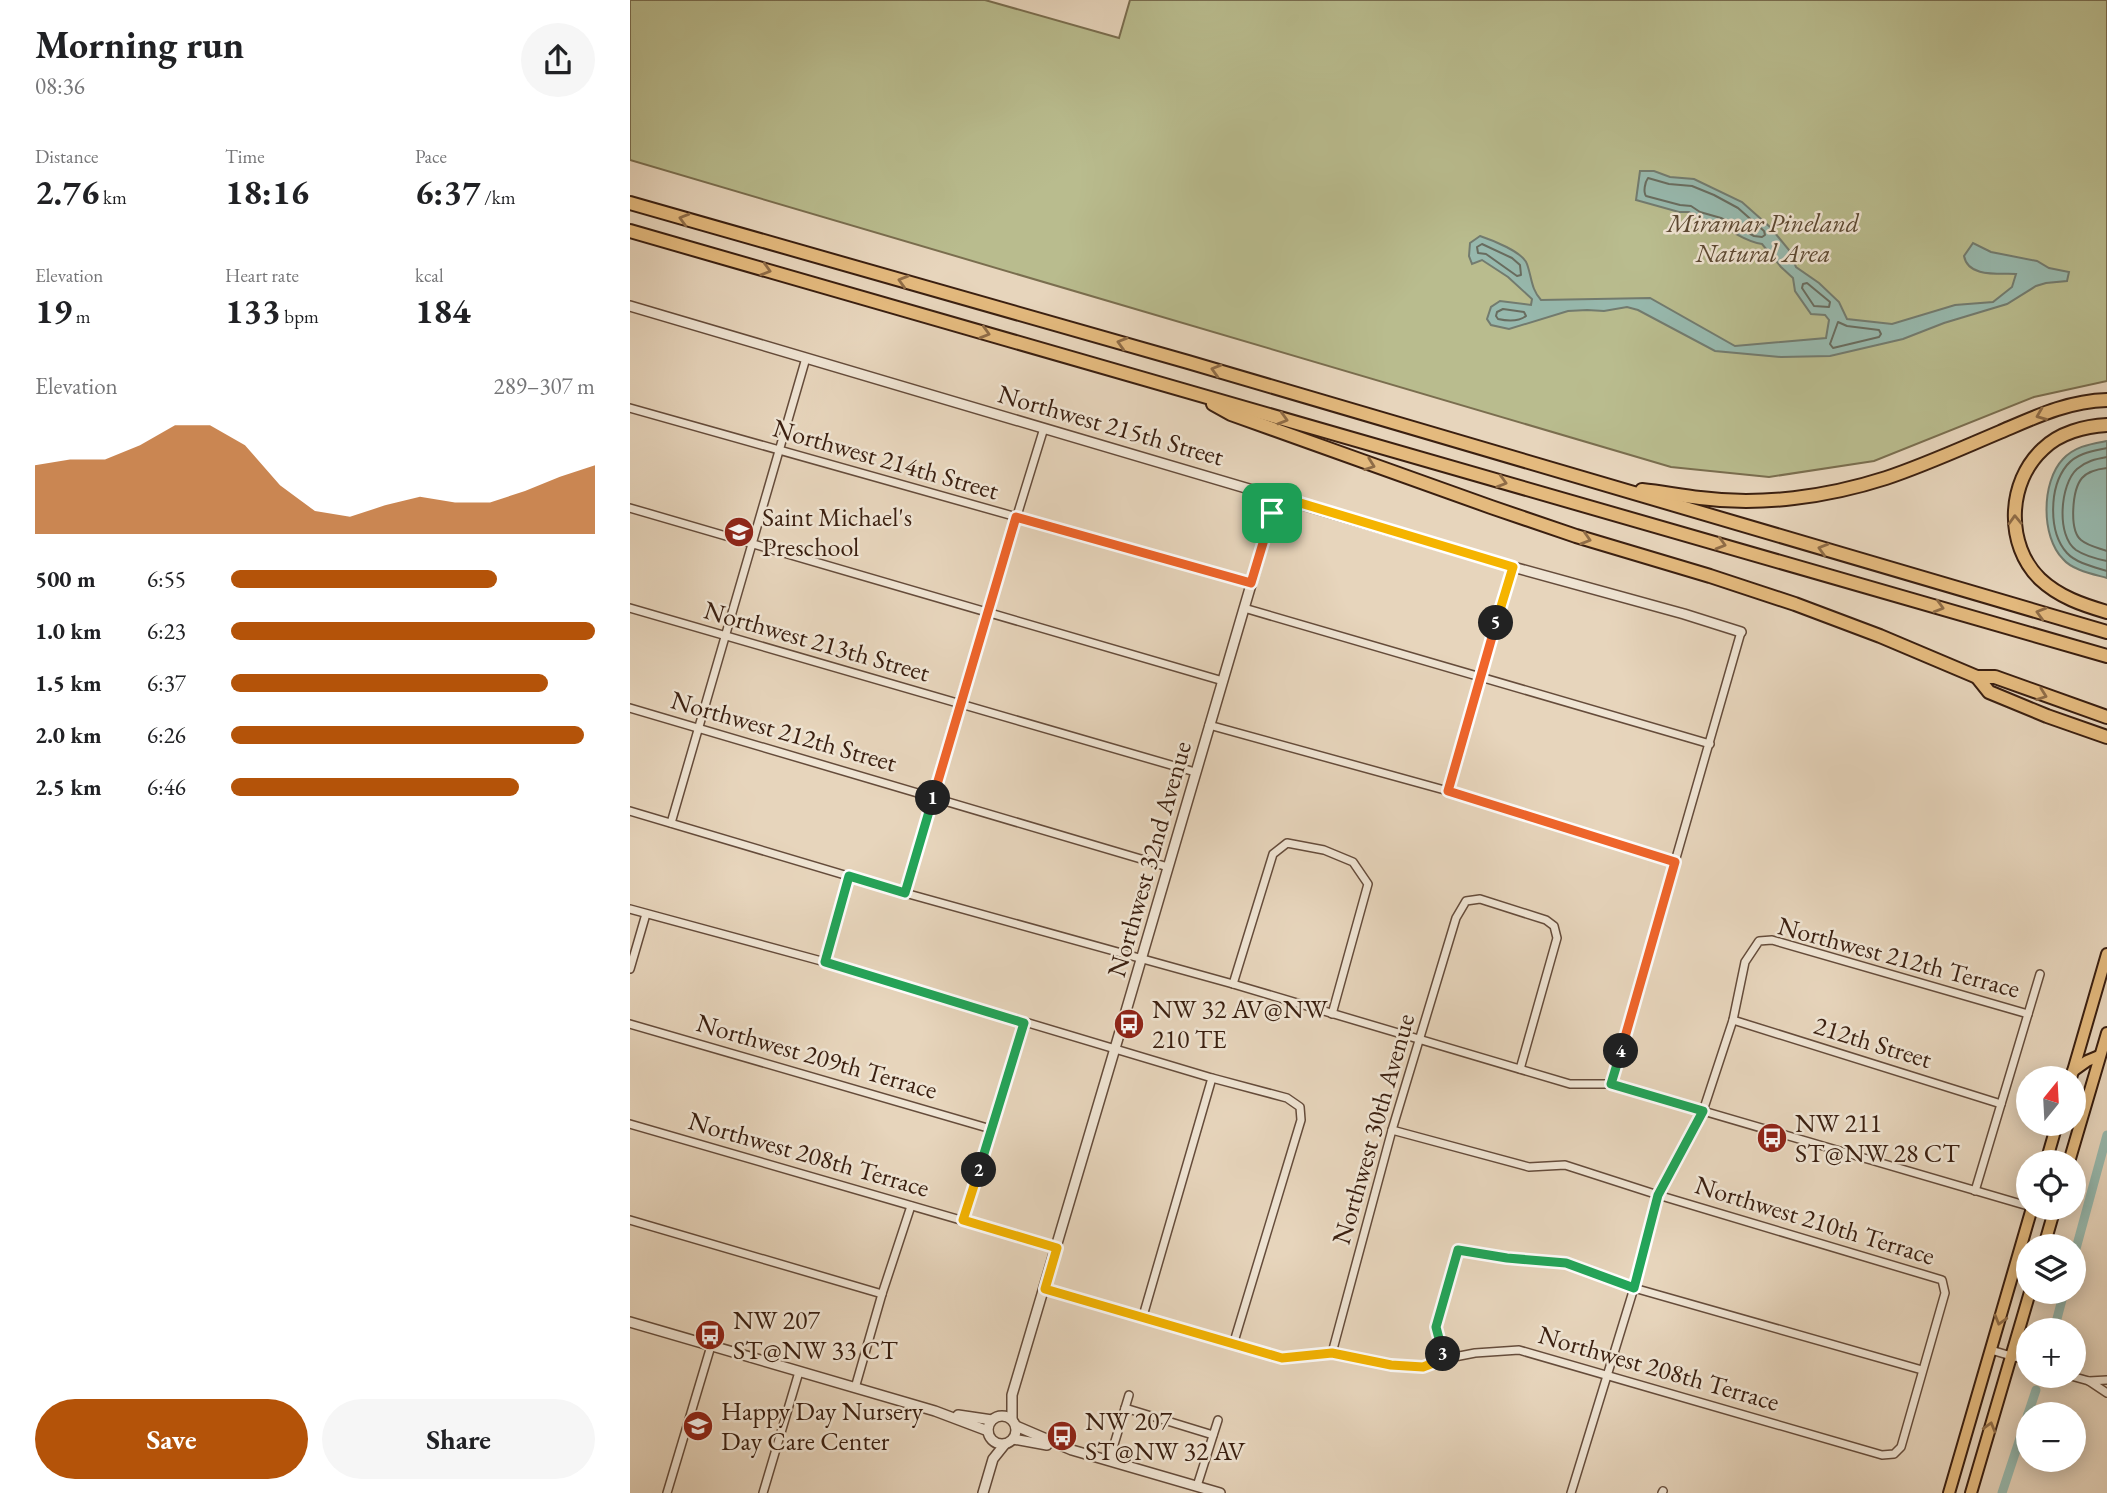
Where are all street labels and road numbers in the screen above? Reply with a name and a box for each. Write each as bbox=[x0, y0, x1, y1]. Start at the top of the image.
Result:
street label: Northwest 215th Street bbox=[994, 376, 1228, 474]
street label: Northwest 214th Street bbox=[769, 410, 1003, 508]
street label: Northwest 213th Street bbox=[700, 592, 934, 690]
street label: Northwest 212th Street bbox=[667, 682, 901, 780]
street label: Northwest 32nd Avenue bbox=[1099, 737, 1199, 981]
street label: Northwest 212th Terrace bbox=[1774, 908, 2024, 1006]
street label: Northwest 209th Terrace bbox=[693, 1005, 941, 1107]
street label: 212th Street bbox=[1810, 1008, 1936, 1076]
street label: Northwest 30th Avenue bbox=[1324, 1010, 1422, 1248]
street label: Northwest 208th Terrace bbox=[685, 1103, 933, 1205]
street label: Northwest 210th Terrace bbox=[1691, 1167, 1939, 1273]
street label: Northwest 208th Terrace bbox=[1535, 1317, 1783, 1419]

